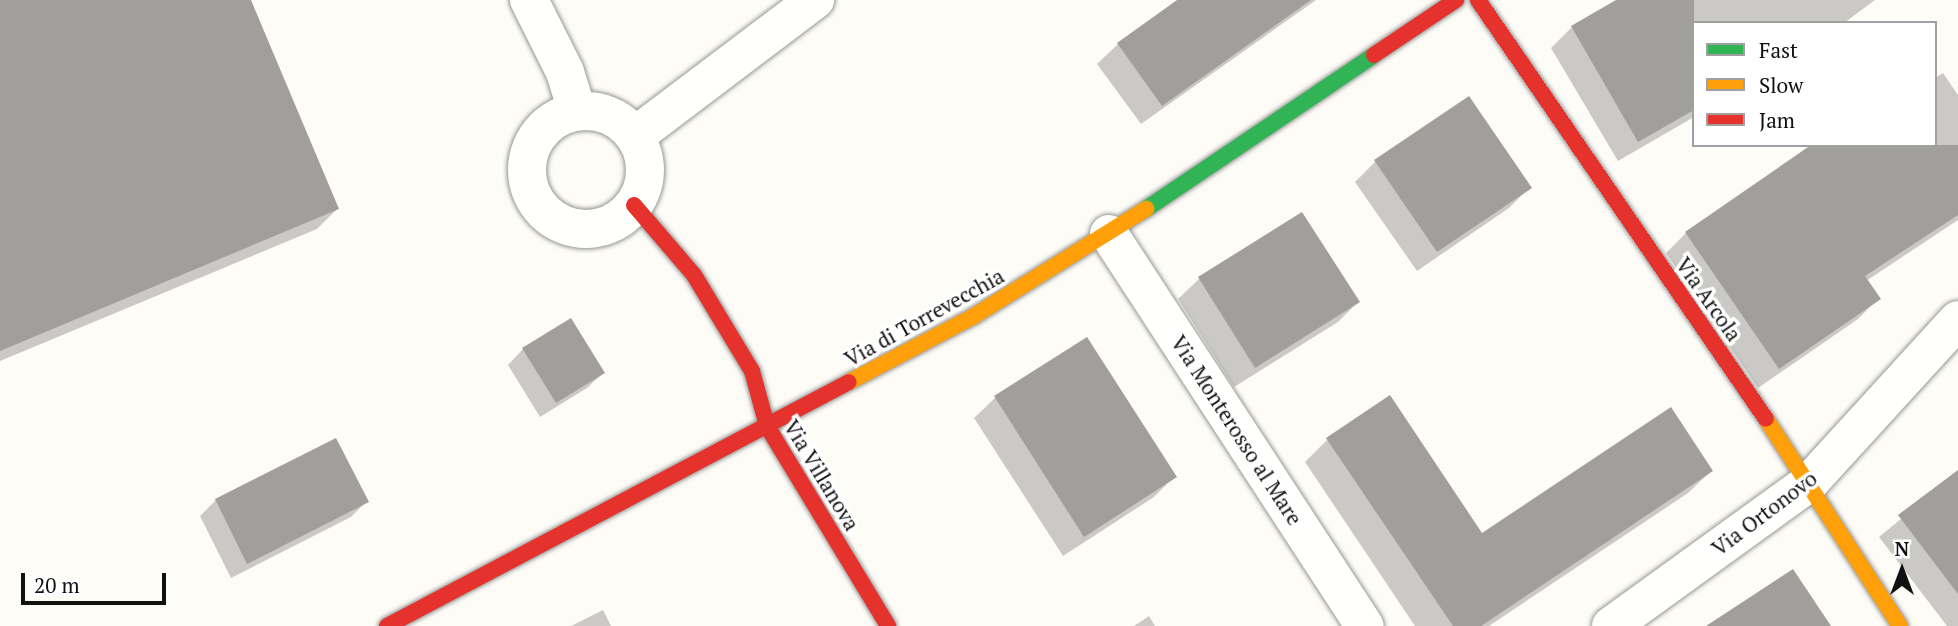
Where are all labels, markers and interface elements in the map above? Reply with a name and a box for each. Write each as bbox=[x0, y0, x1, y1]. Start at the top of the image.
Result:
legend bbox=[1692, 21, 1937, 147]
text: Fast bbox=[1759, 36, 1798, 64]
text: Slow bbox=[1759, 71, 1803, 99]
text: Jam bbox=[1759, 106, 1795, 134]
street label: Via Arcola bbox=[1671, 252, 1747, 346]
street label: Via di Torrevecchia bbox=[840, 263, 1008, 371]
street label: Via Monterosso al Mare bbox=[1166, 330, 1308, 530]
street label: Via Villanova bbox=[779, 415, 865, 535]
street label: Via Ortonovo bbox=[1707, 465, 1821, 561]
north arrow bbox=[1867, 535, 1937, 605]
text: N bbox=[1895, 536, 1909, 561]
scale bar bbox=[24, 560, 170, 604]
text: 20 m bbox=[34, 571, 80, 599]

